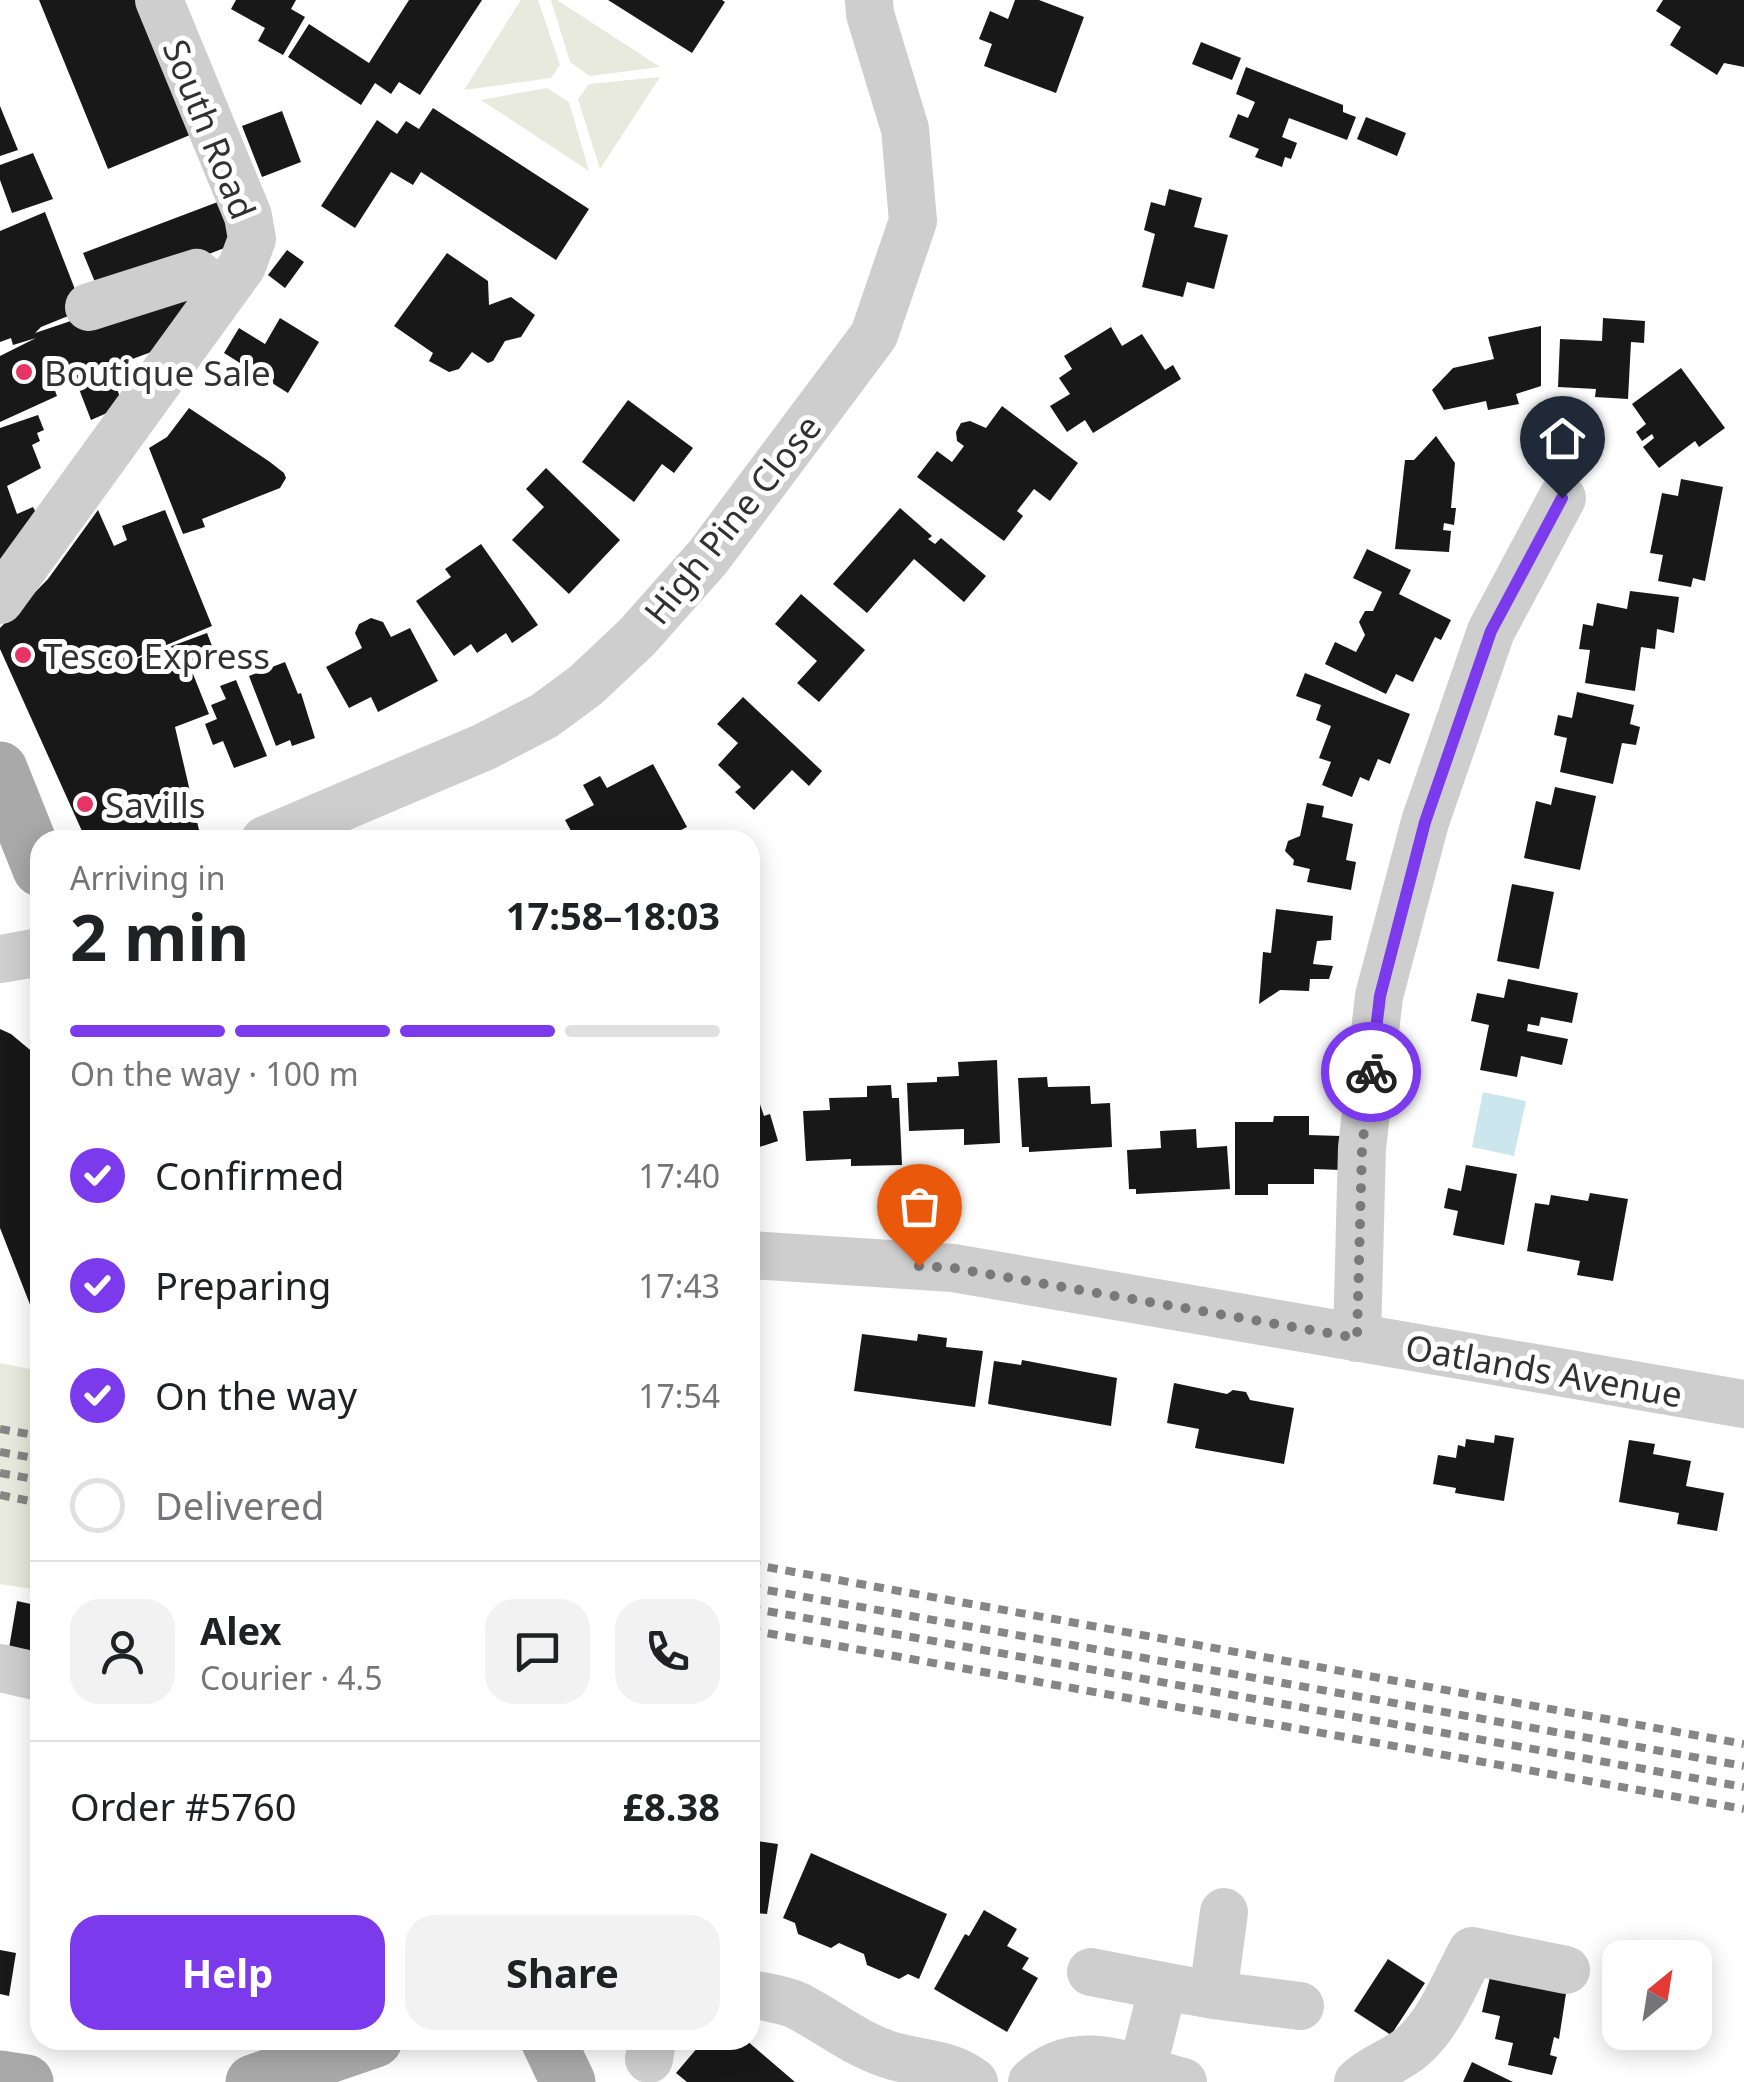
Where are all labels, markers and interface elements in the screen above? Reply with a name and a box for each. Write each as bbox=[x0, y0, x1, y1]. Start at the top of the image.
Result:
street label: South Road bbox=[153, 32, 267, 226]
place label: Boutique Sale bbox=[44, 349, 271, 396]
marker: Boutique Sale bbox=[13, 361, 35, 383]
pin bbox=[1520, 396, 1605, 499]
street label: High Pine Close bbox=[633, 404, 831, 634]
icon: home bbox=[1535, 411, 1590, 466]
place label: Tesco Express bbox=[43, 632, 270, 679]
marker: Tesco Express bbox=[12, 644, 34, 666]
place label: Savills bbox=[105, 781, 206, 828]
marker: Savills bbox=[74, 793, 96, 815]
text: Arriving in bbox=[70, 856, 225, 899]
text: 17:58–18:03 bbox=[506, 889, 720, 941]
text: 2 min bbox=[70, 892, 249, 980]
courier bbox=[1321, 1022, 1421, 1122]
icon: bike bbox=[1344, 1045, 1399, 1100]
text: On the way · 100 m bbox=[70, 1052, 359, 1095]
icon: check bbox=[70, 1148, 125, 1203]
text: Confirmed bbox=[155, 1149, 344, 1201]
text: 17:40 bbox=[638, 1154, 720, 1197]
pin bbox=[877, 1164, 962, 1267]
icon: bag bbox=[892, 1179, 947, 1234]
icon: check bbox=[70, 1258, 125, 1313]
text: Preparing bbox=[155, 1259, 331, 1311]
text: 17:43 bbox=[638, 1264, 720, 1307]
street label: Oatlands Avenue bbox=[1402, 1323, 1686, 1417]
icon: check bbox=[70, 1368, 125, 1423]
text: On the way bbox=[155, 1369, 357, 1421]
text: 17:54 bbox=[638, 1374, 720, 1417]
text: Delivered bbox=[155, 1479, 324, 1531]
button: person bbox=[70, 1599, 175, 1704]
button: chat bbox=[485, 1599, 590, 1704]
button: phone bbox=[615, 1599, 720, 1704]
text: Alex bbox=[200, 1604, 282, 1656]
text: Courier · 4.5 bbox=[200, 1656, 383, 1699]
text: Order #5760 bbox=[70, 1780, 296, 1832]
text: £8.38 bbox=[622, 1780, 720, 1832]
button: Help bbox=[70, 1915, 385, 2030]
button: Share bbox=[405, 1915, 720, 2030]
north arrow bbox=[1602, 1940, 1712, 2050]
map controls bbox=[1602, 1940, 1712, 2050]

